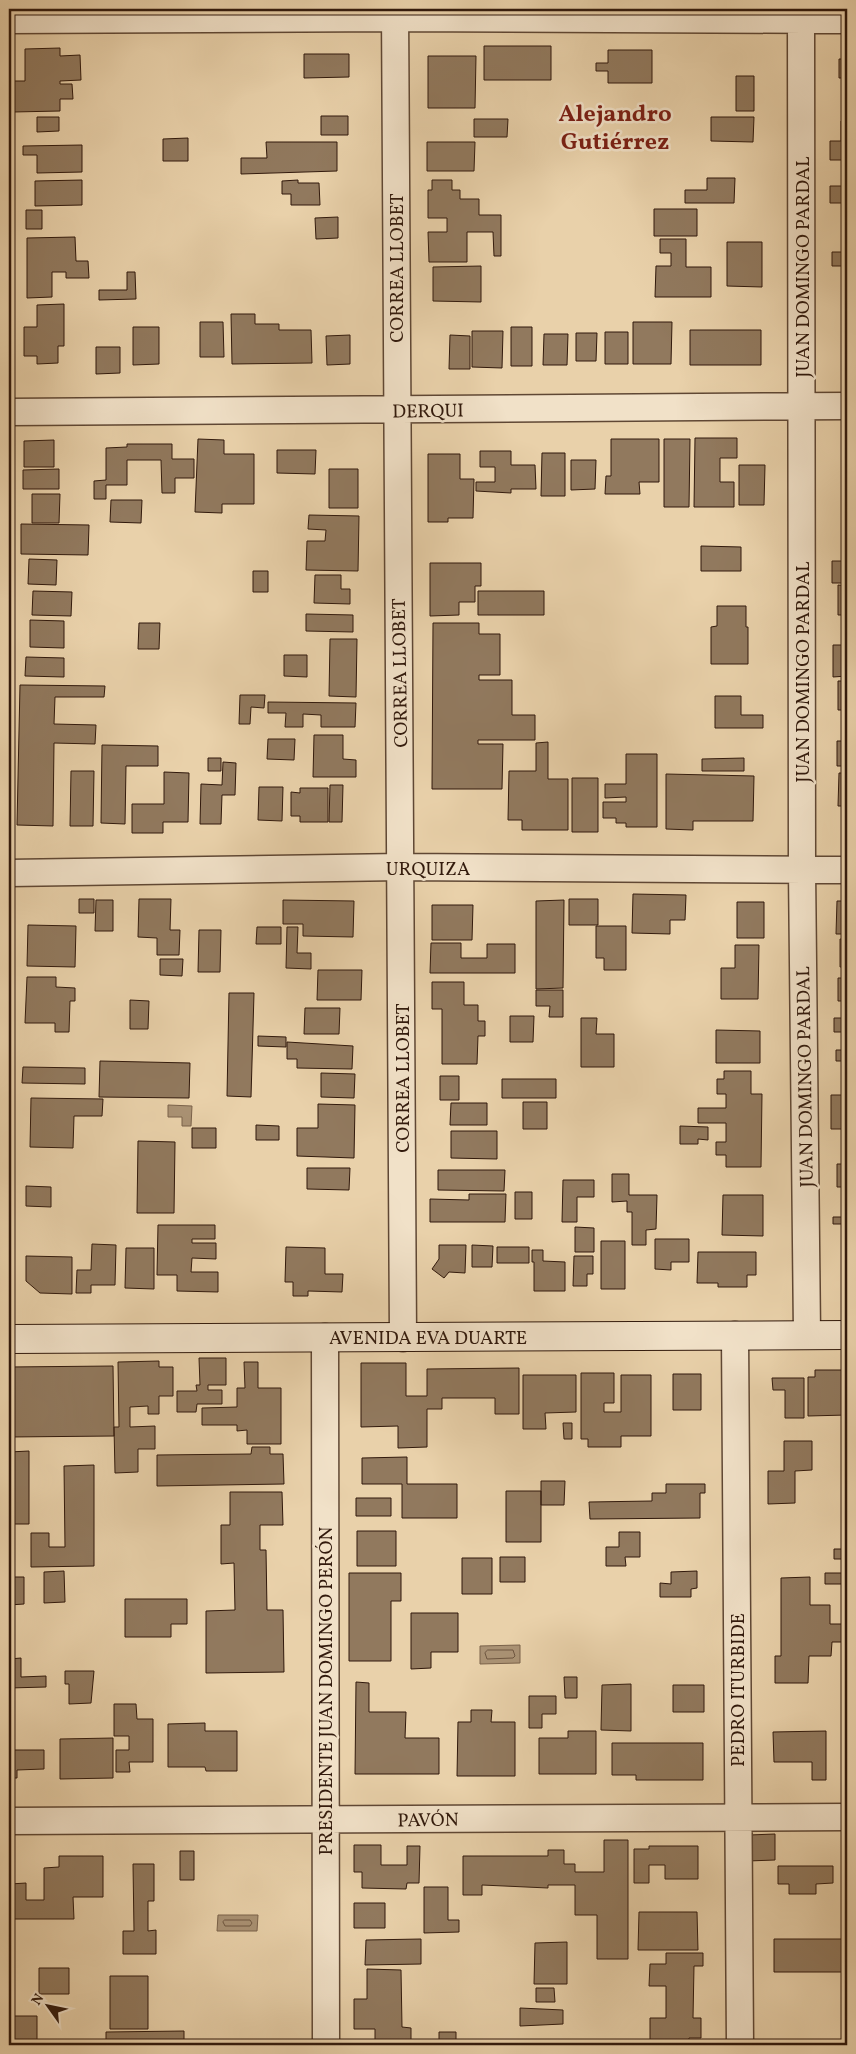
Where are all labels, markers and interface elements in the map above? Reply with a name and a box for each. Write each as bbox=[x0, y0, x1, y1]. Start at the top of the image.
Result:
district label: Alejandro Gutiérrez bbox=[558, 98, 672, 160]
street label: JUAN DOMINGO PARDAL bbox=[791, 156, 817, 378]
street label: CORREA LLOBET bbox=[385, 193, 411, 343]
street label: DERQUI bbox=[392, 398, 464, 426]
street label: JUAN DOMINGO PARDAL bbox=[791, 561, 817, 783]
street label: CORREA LLOBET bbox=[387, 598, 415, 748]
street label: URQUIZA bbox=[386, 857, 470, 883]
street label: JUAN DOMINGO PARDAL bbox=[791, 966, 821, 1188]
street label: CORREA LLOBET bbox=[391, 1003, 417, 1153]
street label: AVENIDA EVA DUARTE bbox=[329, 1326, 527, 1352]
street label: PRESIDENTE JUAN DOMINGO PERÓN bbox=[314, 1527, 340, 1855]
street label: PEDRO ITURBIDE bbox=[726, 1613, 752, 1767]
street label: PAVÓN bbox=[397, 1807, 459, 1835]
north arrow bbox=[22, 1982, 72, 2032]
text: N bbox=[28, 1990, 49, 2009]

